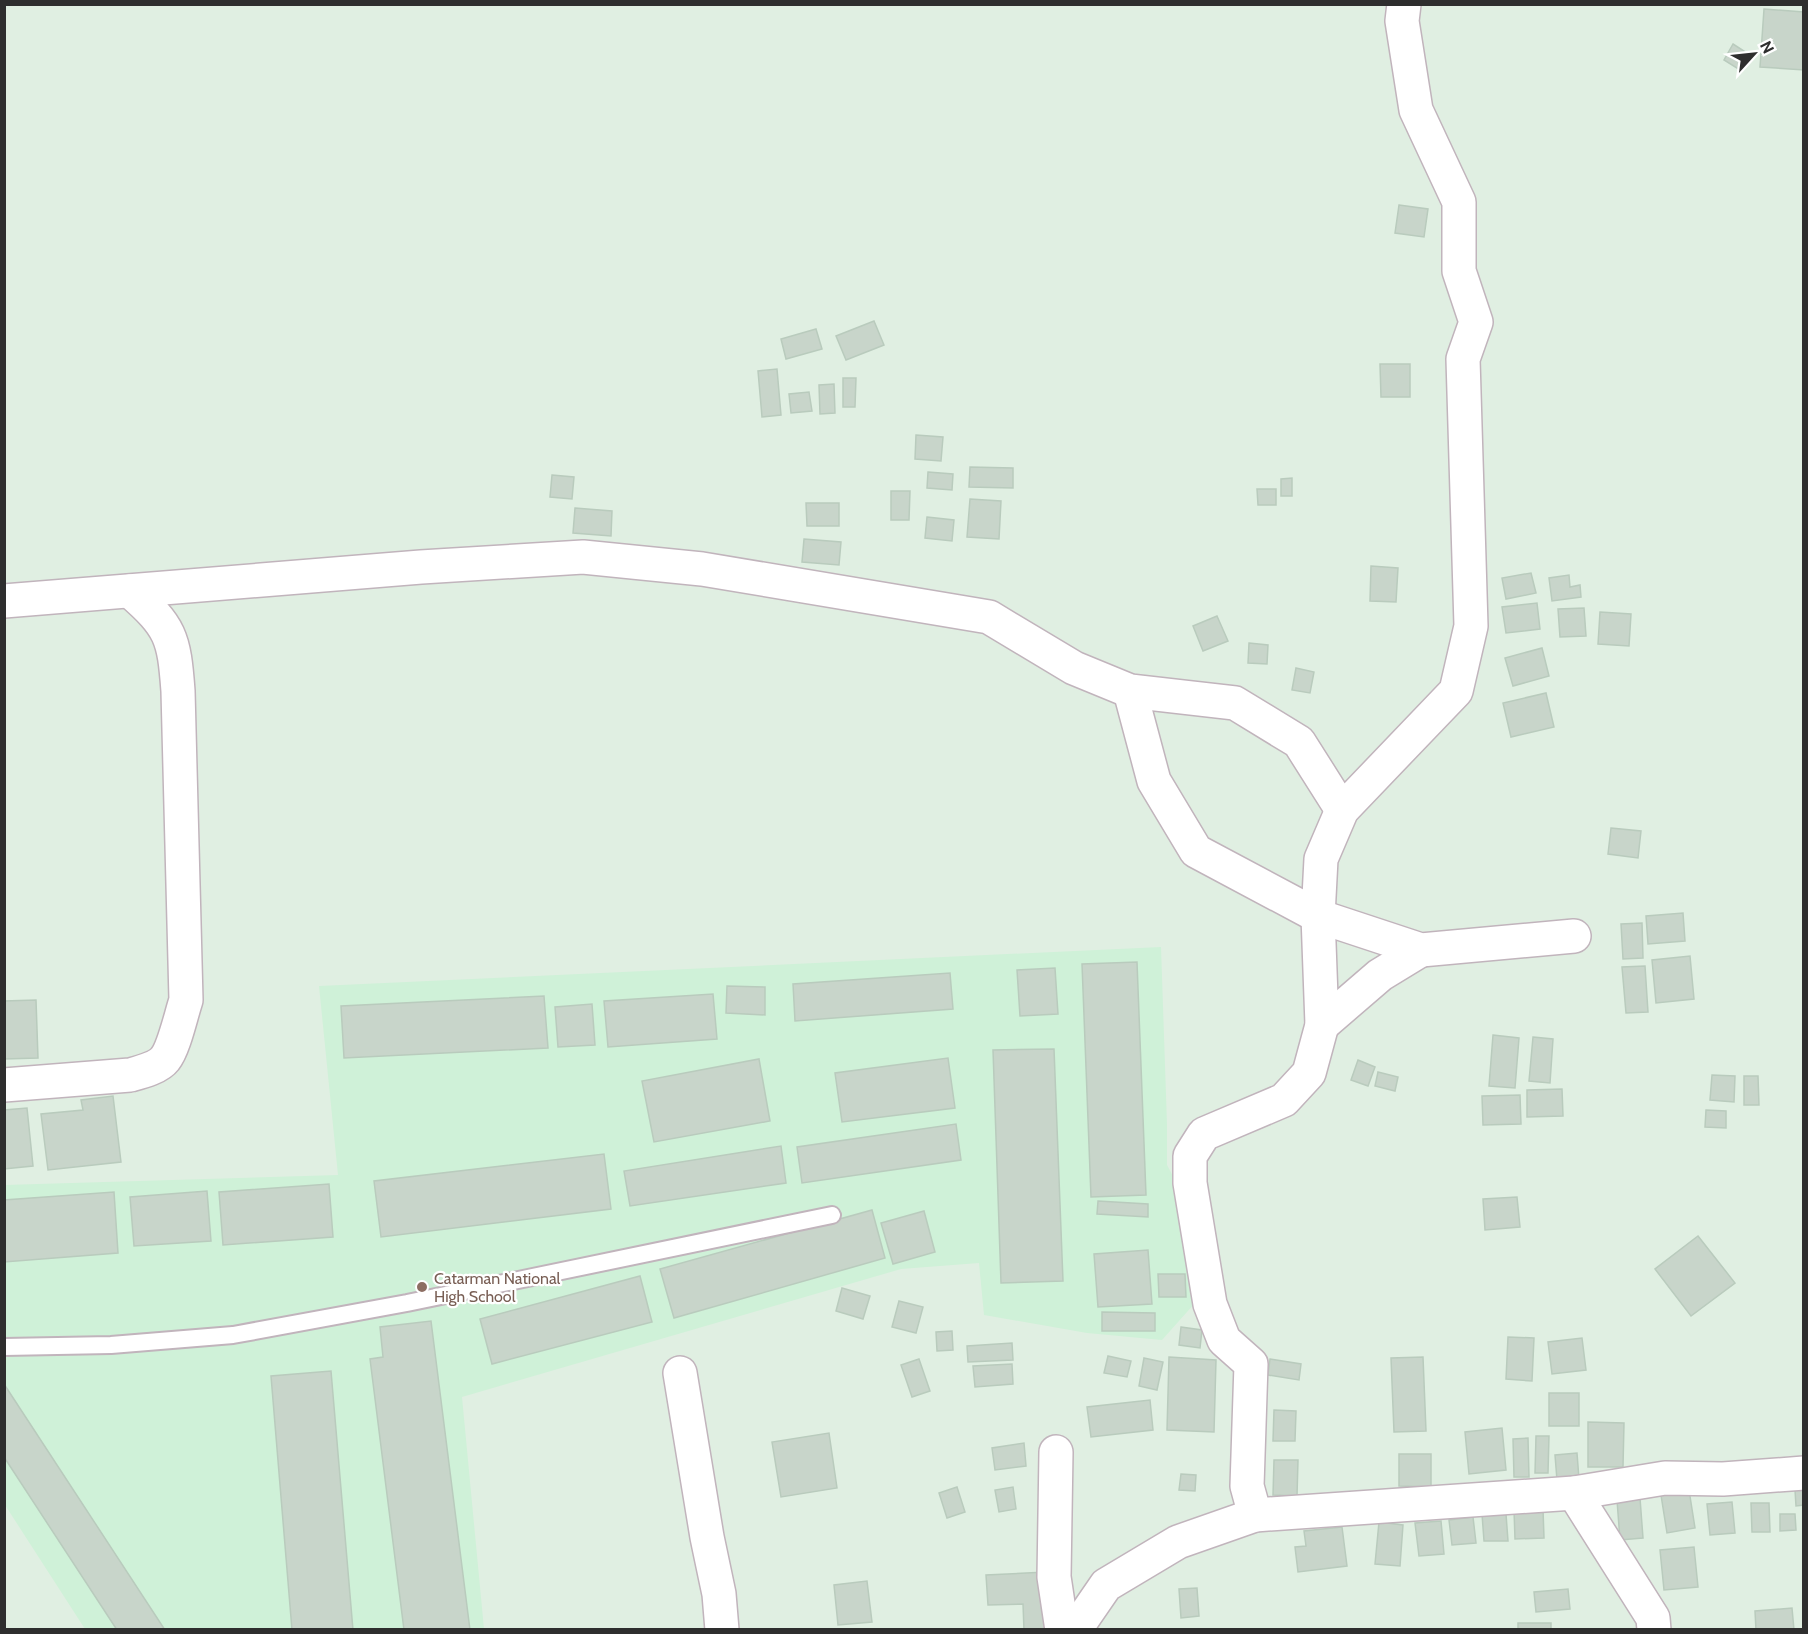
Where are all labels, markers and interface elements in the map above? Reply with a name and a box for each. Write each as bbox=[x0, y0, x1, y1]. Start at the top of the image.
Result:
north arrow bbox=[1724, 24, 1784, 84]
text: N bbox=[1756, 38, 1778, 57]
place label: Catarman National High School bbox=[434, 1269, 561, 1306]
marker: Catarman National High School bbox=[415, 1280, 429, 1294]

